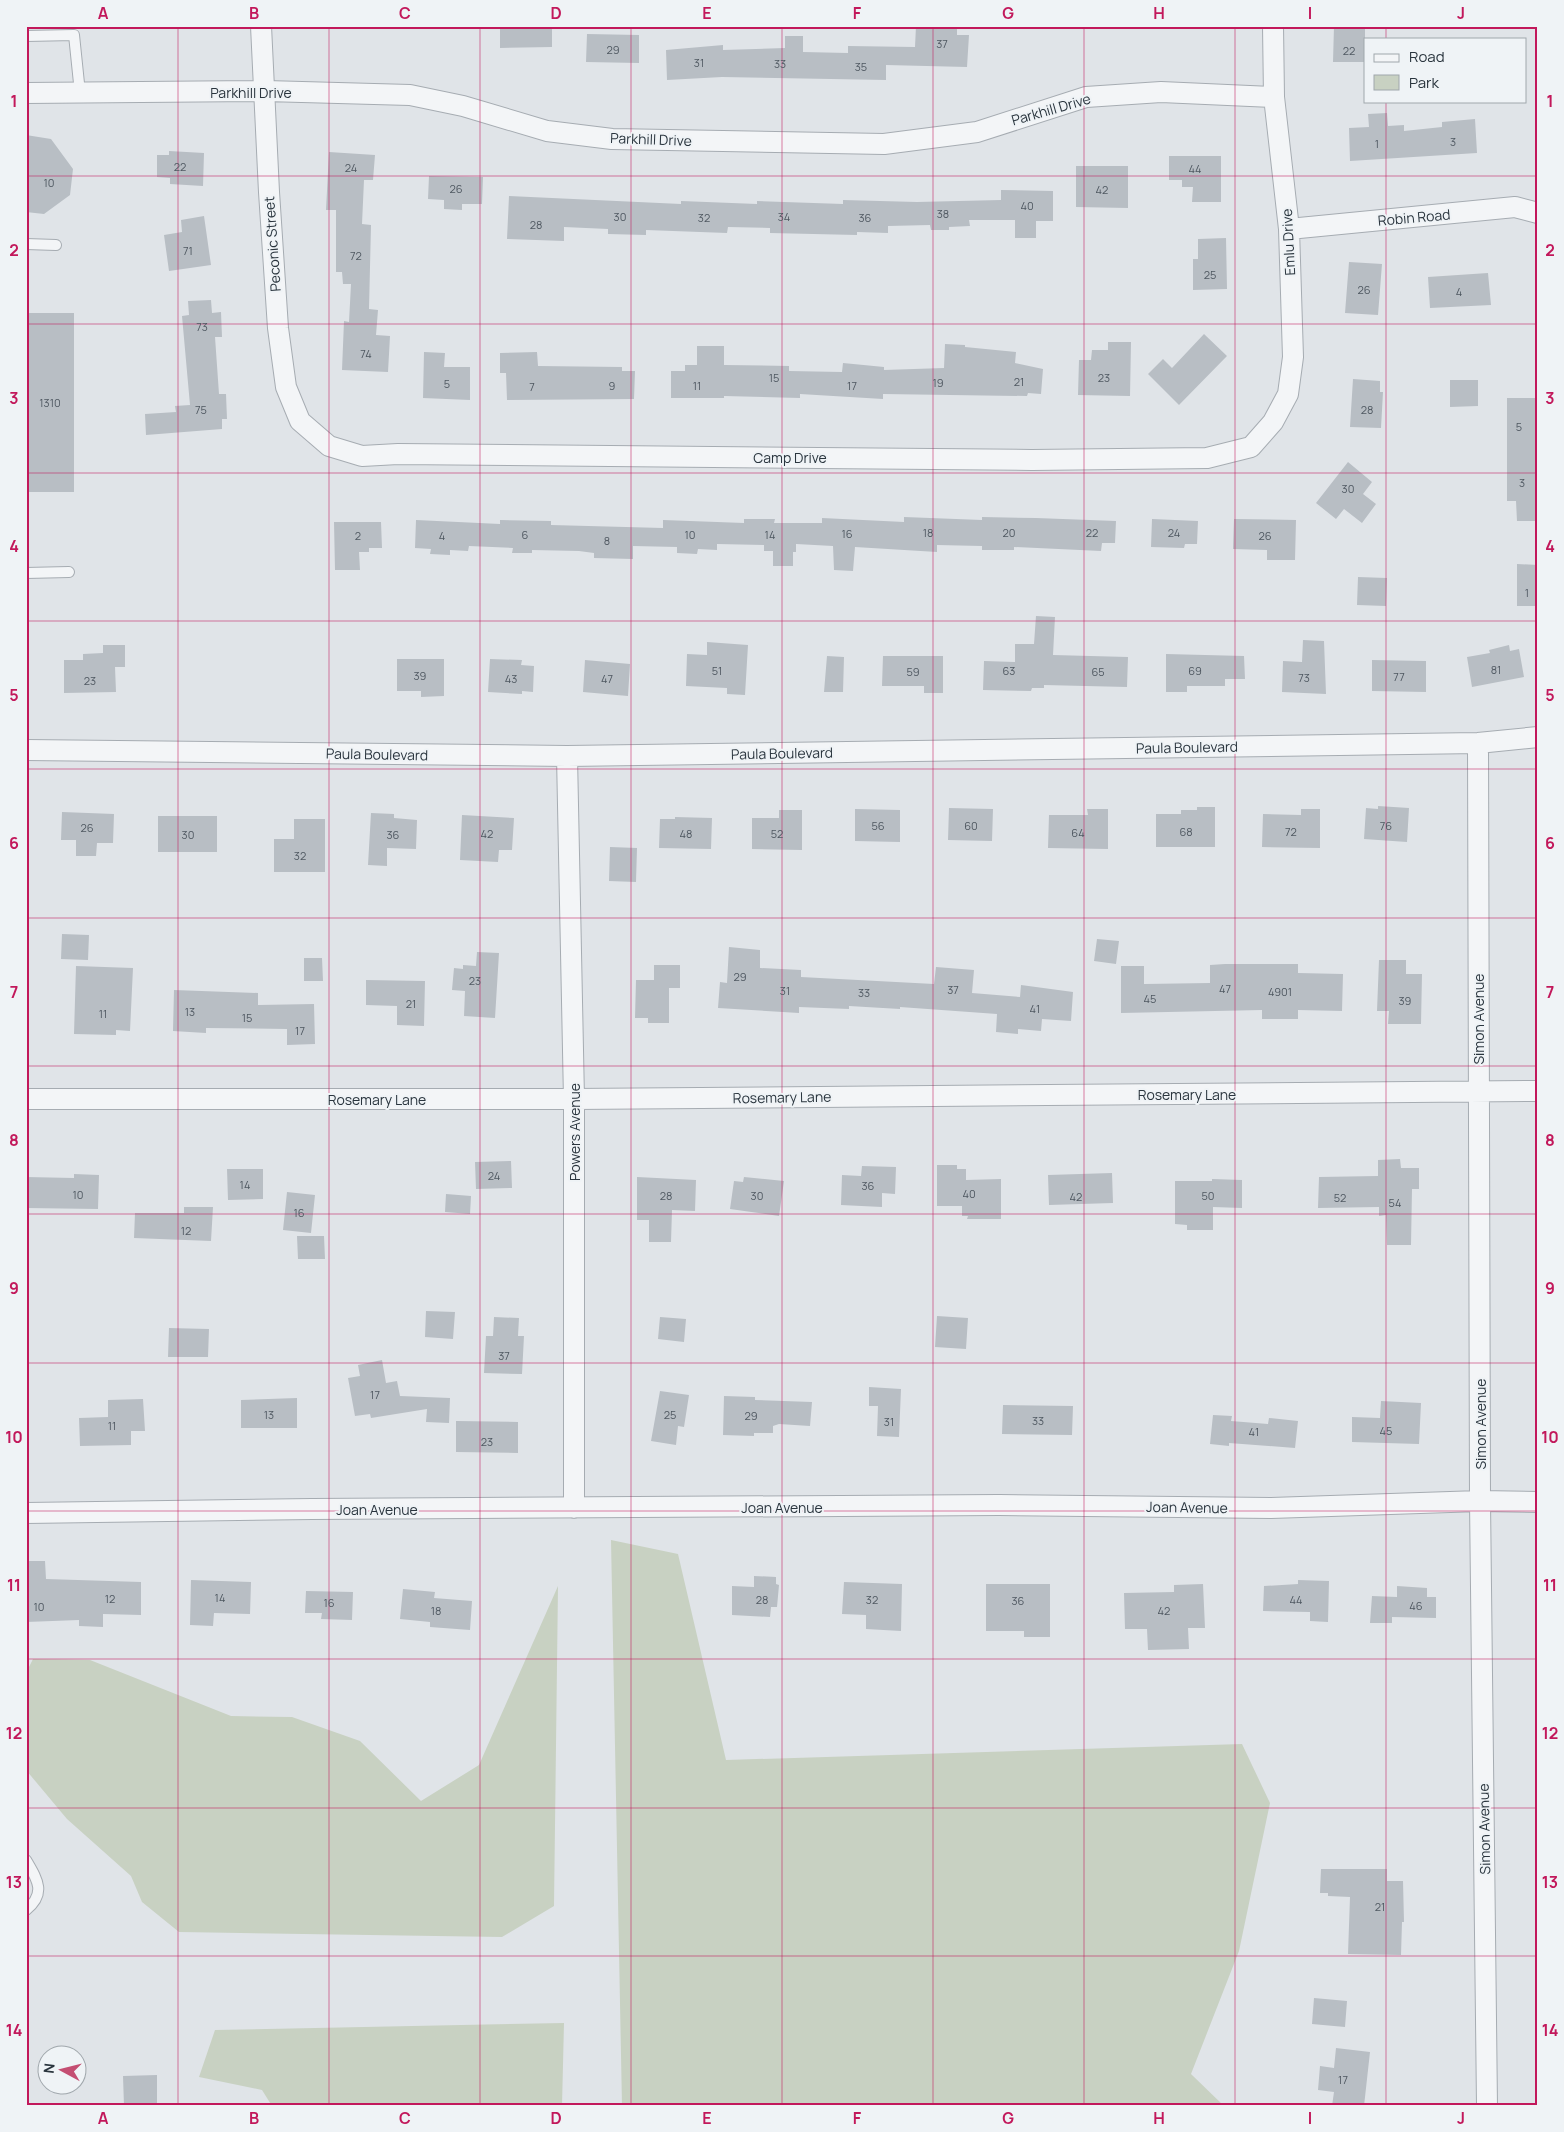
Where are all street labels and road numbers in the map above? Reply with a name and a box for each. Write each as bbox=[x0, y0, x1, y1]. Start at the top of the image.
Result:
street label: Parkhill Drive bbox=[210, 83, 292, 102]
street label: Parkhill Drive bbox=[1009, 89, 1093, 129]
street label: Parkhill Drive bbox=[610, 128, 692, 150]
street label: Peconic Street bbox=[259, 195, 285, 292]
street label: Robin Road bbox=[1377, 204, 1451, 230]
street label: Emlu Drive bbox=[1277, 208, 1299, 276]
street label: Camp Drive bbox=[753, 448, 827, 467]
street label: Paula Boulevard bbox=[1136, 737, 1238, 757]
street label: Paula Boulevard bbox=[731, 743, 833, 763]
street label: Paula Boulevard bbox=[326, 744, 428, 764]
street label: Simon Avenue bbox=[1469, 973, 1488, 1065]
street label: Powers Avenue bbox=[565, 1083, 584, 1181]
street label: Rosemary Lane bbox=[1138, 1085, 1236, 1104]
street label: Rosemary Lane bbox=[733, 1087, 831, 1107]
street label: Rosemary Lane bbox=[328, 1090, 426, 1109]
street label: Simon Avenue bbox=[1471, 1378, 1490, 1470]
street label: Joan Avenue bbox=[1146, 1497, 1228, 1517]
street label: Joan Avenue bbox=[741, 1498, 823, 1517]
street label: Joan Avenue bbox=[336, 1500, 418, 1519]
street label: Simon Avenue bbox=[1474, 1783, 1494, 1875]

